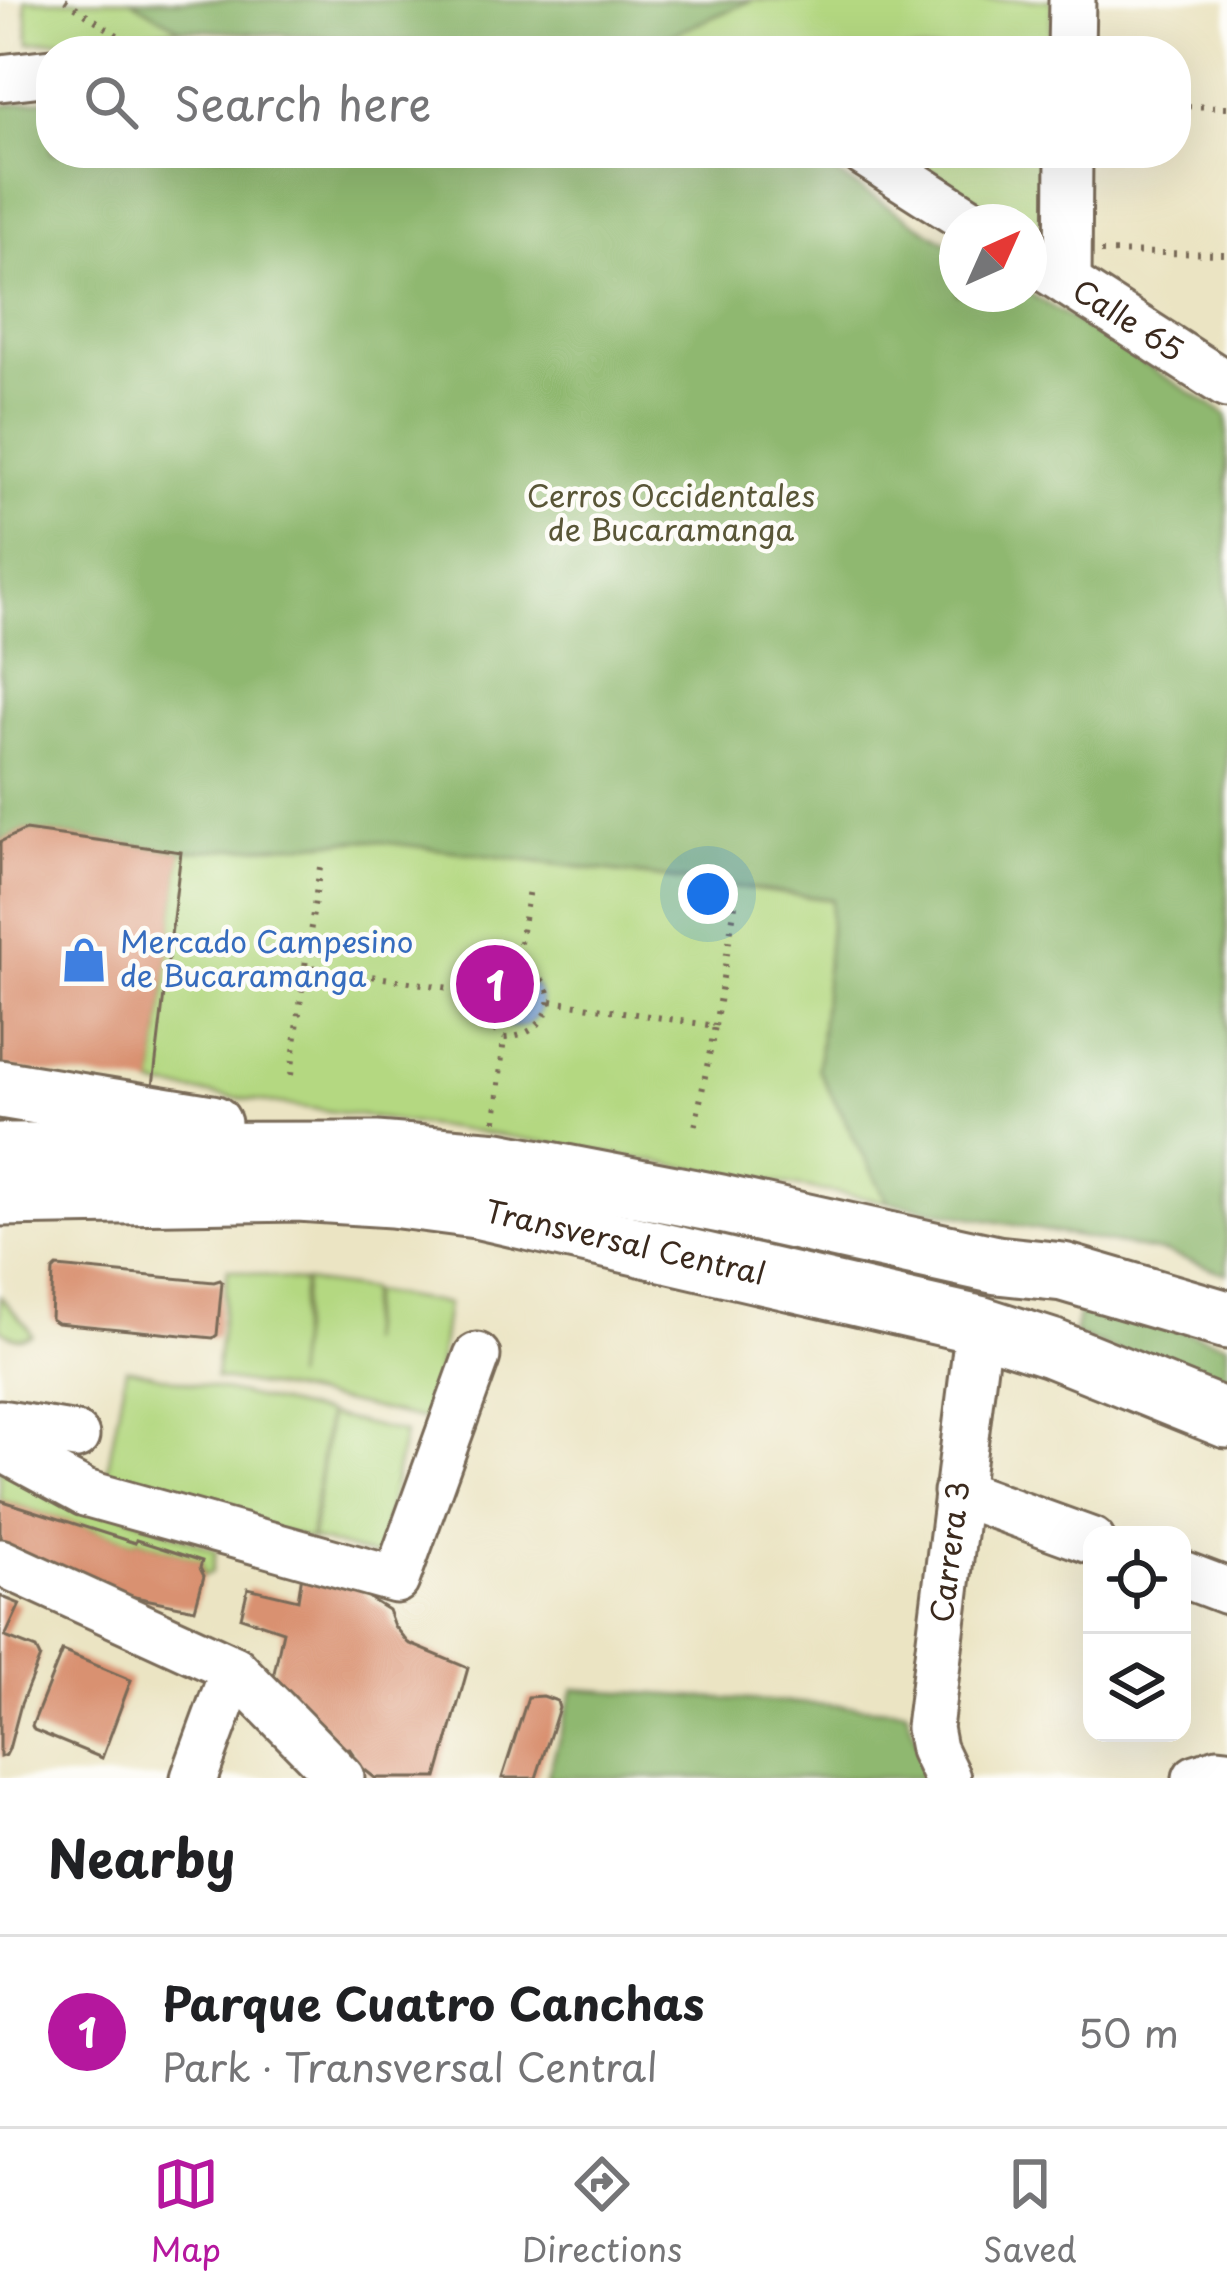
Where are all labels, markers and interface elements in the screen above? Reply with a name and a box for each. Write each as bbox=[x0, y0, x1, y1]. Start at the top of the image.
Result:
search box bbox=[36, 36, 1191, 168]
text: Search here bbox=[174, 68, 431, 136]
icon: search bbox=[78, 69, 144, 135]
north arrow bbox=[939, 204, 1047, 312]
street label: Calle 65 bbox=[1065, 267, 1193, 371]
park label: Cerros Occidentales de Bucaramanga bbox=[527, 472, 815, 551]
your location bbox=[678, 864, 738, 924]
place label: Mercado Campesino de Bucaramanga bbox=[120, 918, 413, 997]
shop icon: Mercado Campesino de Bucaramanga bbox=[59, 935, 109, 985]
pin: 1 bbox=[456, 939, 534, 1029]
street label: Transversal Central bbox=[481, 1187, 770, 1295]
street label: Carrera 3 bbox=[917, 1478, 979, 1625]
map controls bbox=[1083, 1526, 1191, 1742]
button: locate bbox=[1083, 1526, 1191, 1634]
button: layers bbox=[1083, 1634, 1191, 1742]
text: Nearby bbox=[48, 1818, 235, 1895]
text: Parque Cuatro Canchas bbox=[162, 1968, 705, 2036]
text: 1 bbox=[78, 2002, 96, 2061]
text: 50 m bbox=[1078, 2002, 1179, 2061]
text: Park · Transversal Central bbox=[162, 2036, 658, 2095]
tab: Map bbox=[150, 2151, 221, 2273]
tab: Directions bbox=[522, 2151, 682, 2273]
tab: Saved bbox=[983, 2151, 1077, 2273]

